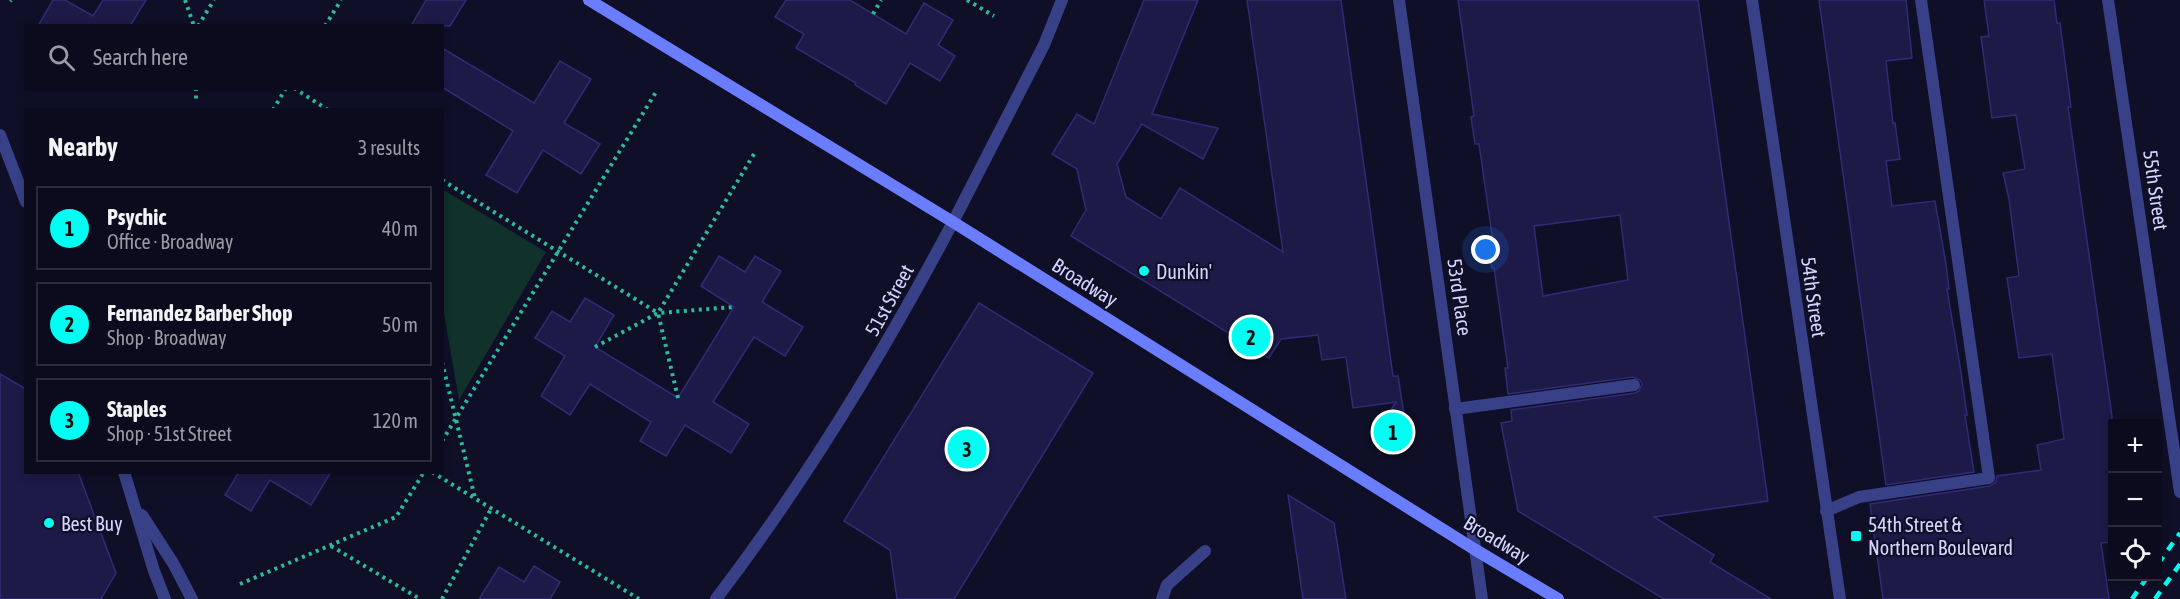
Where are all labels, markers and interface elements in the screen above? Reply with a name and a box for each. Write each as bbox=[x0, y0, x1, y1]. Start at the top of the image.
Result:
search box bbox=[24, 24, 444, 90]
icon: search bbox=[45, 41, 78, 74]
text: Search here bbox=[93, 44, 188, 70]
text: Nearby bbox=[48, 132, 118, 162]
text: 3 results bbox=[358, 136, 420, 159]
street label: 55th Street bbox=[2139, 148, 2173, 232]
text: Psychic bbox=[107, 204, 166, 230]
text: 1 bbox=[65, 217, 74, 240]
text: 40 m bbox=[382, 217, 418, 240]
text: Office · Broadway bbox=[107, 230, 233, 253]
your location bbox=[1471, 235, 1500, 264]
street label: Broadway bbox=[1048, 253, 1122, 311]
street label: 54th Street bbox=[1797, 255, 1831, 339]
street label: 53rd Place bbox=[1443, 257, 1477, 337]
street label: 51st Street bbox=[860, 260, 918, 340]
place label: Dunkin' bbox=[1156, 260, 1212, 283]
marker: Dunkin' bbox=[1137, 264, 1151, 278]
text: Fernandez Barber Shop bbox=[107, 300, 293, 326]
text: 2 bbox=[65, 313, 74, 336]
text: 50 m bbox=[382, 313, 418, 336]
pin: 2 bbox=[1232, 314, 1270, 360]
text: Shop · Broadway bbox=[107, 326, 227, 349]
text: Staples bbox=[107, 396, 167, 422]
text: 3 bbox=[65, 409, 74, 432]
text: 120 m bbox=[373, 409, 418, 432]
pin: 1 bbox=[1374, 410, 1412, 454]
map controls bbox=[2108, 419, 2162, 581]
button: + bbox=[2108, 419, 2162, 473]
text: Shop · 51st Street bbox=[107, 422, 232, 445]
pin: 3 bbox=[948, 426, 986, 472]
button: − bbox=[2108, 473, 2162, 527]
street label: Broadway bbox=[1460, 510, 1534, 568]
place label: Best Buy bbox=[61, 512, 123, 535]
place label: 54th Street & Northern Boulevard bbox=[1868, 513, 2013, 559]
marker: Best Buy bbox=[42, 516, 56, 530]
button: locate bbox=[2108, 527, 2162, 581]
marker: 54th Street & Northern Boulevard bbox=[1849, 529, 1863, 543]

